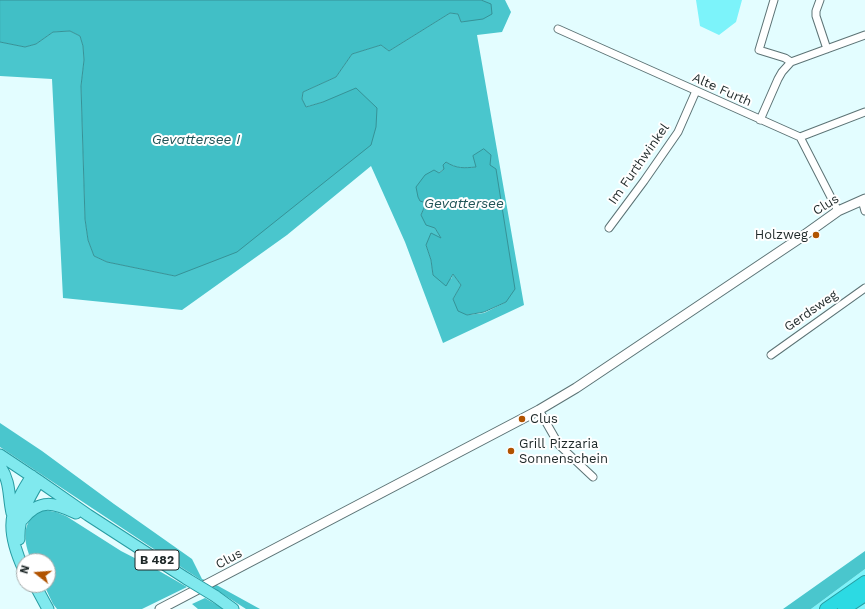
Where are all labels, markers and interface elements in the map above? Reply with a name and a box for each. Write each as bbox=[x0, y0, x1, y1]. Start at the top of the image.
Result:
street label: Alte Furth bbox=[690, 70, 754, 110]
street label: Im Furthwinkel bbox=[605, 120, 673, 208]
water label: Gevattersee I bbox=[152, 132, 240, 148]
street label: Clus bbox=[810, 191, 842, 219]
water label: Gevattersee bbox=[424, 196, 504, 212]
place label: Holzweg bbox=[755, 227, 808, 243]
marker: Holzweg bbox=[811, 230, 821, 240]
street label: Gerdsweg bbox=[781, 287, 841, 335]
place label: Clus bbox=[530, 411, 558, 427]
marker: Clus bbox=[517, 414, 527, 424]
place label: Grill Pizzaria Sonnenschein bbox=[519, 436, 608, 467]
marker: Grill Pizzaria Sonnenschein bbox=[506, 446, 516, 456]
street label: Clus bbox=[213, 546, 245, 572]
road number: B 482 bbox=[135, 550, 179, 570]
north arrow bbox=[16, 553, 56, 593]
text: N bbox=[18, 564, 32, 575]

